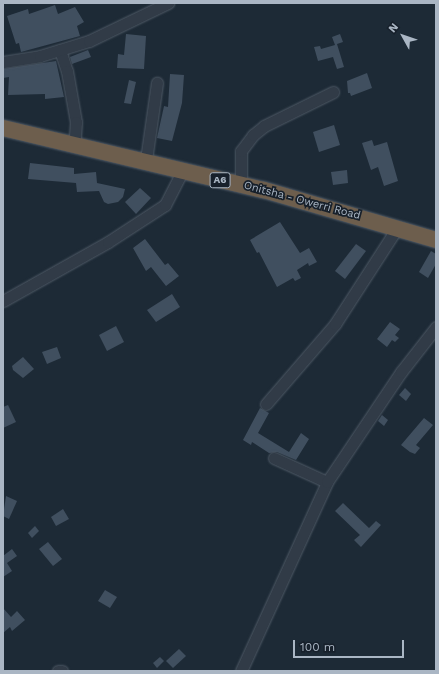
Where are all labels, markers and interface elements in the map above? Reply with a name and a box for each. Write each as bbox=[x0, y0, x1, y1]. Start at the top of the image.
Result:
north arrow bbox=[383, 16, 423, 56]
text: N bbox=[386, 21, 401, 35]
road number: A6 bbox=[209, 172, 231, 188]
street label: Onitsha - Owerri Road bbox=[242, 179, 362, 223]
scale bar bbox=[295, 632, 406, 658]
text: 100 m bbox=[300, 640, 335, 654]

